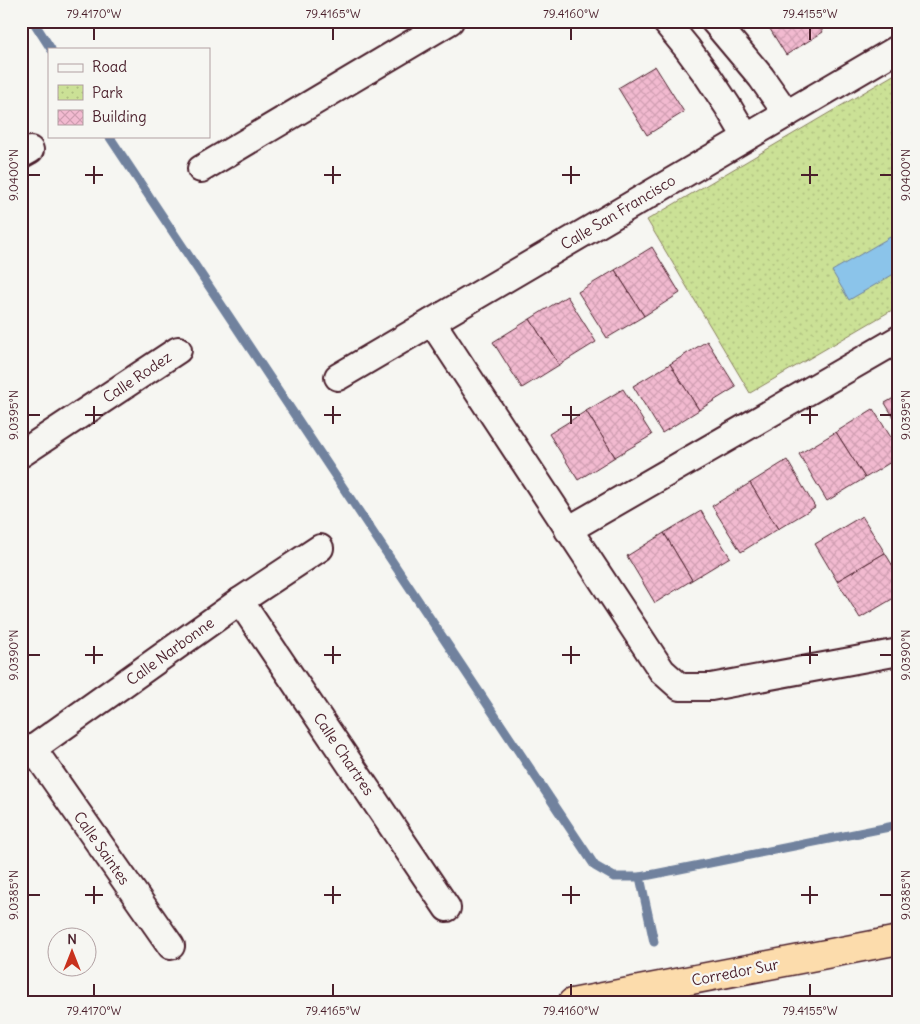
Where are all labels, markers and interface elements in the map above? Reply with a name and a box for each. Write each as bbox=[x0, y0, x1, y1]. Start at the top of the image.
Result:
text: 79.4170°W bbox=[66, 6, 122, 21]
text: 79.4165°W bbox=[305, 6, 361, 21]
text: 79.4160°W bbox=[543, 6, 599, 21]
text: 79.4155°W bbox=[782, 6, 838, 21]
legend bbox=[48, 48, 210, 138]
text: Road bbox=[92, 57, 127, 76]
text: Park bbox=[92, 83, 123, 102]
text: Building bbox=[92, 107, 147, 126]
text: 9.0400°N bbox=[6, 149, 21, 201]
text: 9.0400°N bbox=[898, 149, 913, 201]
street label: Calle San Francisco bbox=[557, 170, 679, 254]
street label: Calle Rodez bbox=[99, 347, 175, 407]
text: 9.0395°N bbox=[6, 390, 21, 440]
text: 9.0395°N bbox=[898, 390, 913, 440]
street label: Calle Narbonne bbox=[122, 613, 218, 689]
text: 9.0390°N bbox=[6, 630, 21, 680]
text: 9.0390°N bbox=[898, 630, 913, 680]
street label: Calle Chartres bbox=[309, 709, 379, 799]
street label: Calle Saintes bbox=[70, 808, 134, 889]
text: 9.0385°N bbox=[6, 870, 21, 920]
text: 9.0385°N bbox=[898, 870, 913, 920]
north arrow bbox=[48, 926, 98, 976]
text: N bbox=[67, 930, 77, 948]
street label: Corredor Sur bbox=[690, 954, 780, 990]
text: 79.4170°W bbox=[66, 1003, 122, 1018]
text: 79.4165°W bbox=[305, 1003, 361, 1018]
text: 79.4160°W bbox=[543, 1003, 599, 1018]
text: 79.4155°W bbox=[782, 1003, 838, 1018]

